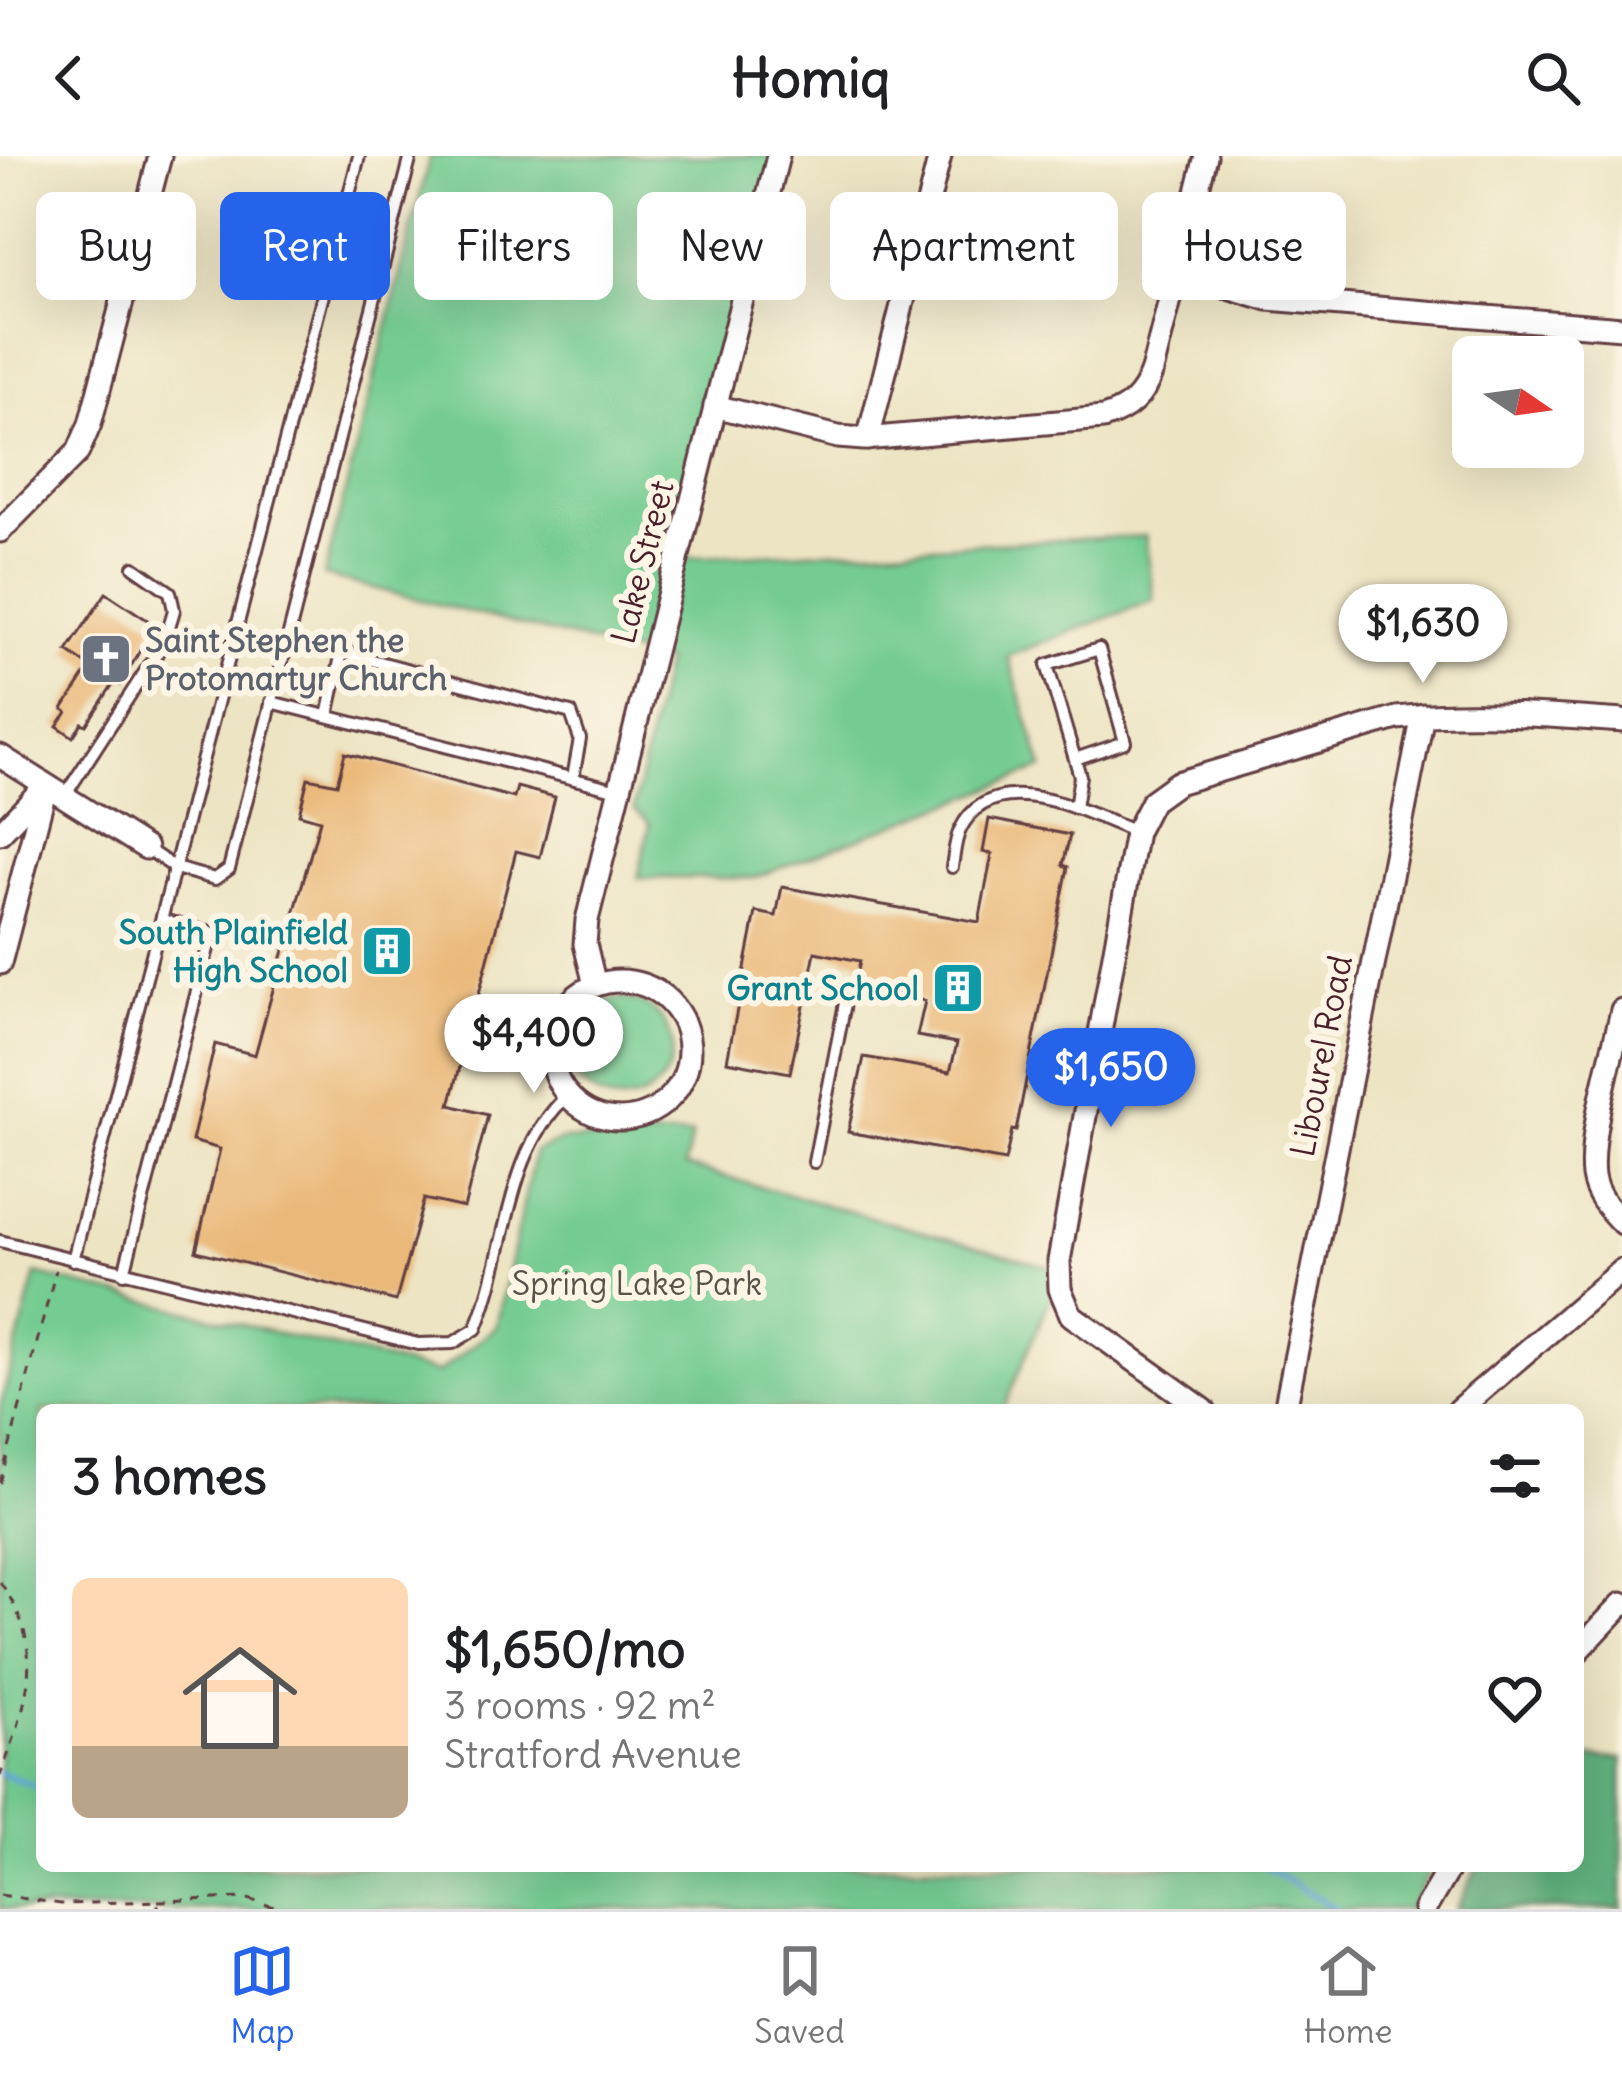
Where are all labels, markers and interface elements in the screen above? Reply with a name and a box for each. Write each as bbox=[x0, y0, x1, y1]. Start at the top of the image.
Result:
text: Homiq bbox=[732, 44, 890, 112]
icon: back bbox=[36, 45, 102, 111]
icon: search bbox=[1520, 45, 1586, 111]
chip: Buy bbox=[36, 192, 196, 300]
chip: Rent bbox=[220, 192, 390, 300]
chip: Filters bbox=[414, 192, 613, 300]
chip: New bbox=[637, 192, 806, 300]
chip: Apartment bbox=[830, 192, 1118, 300]
chip: House bbox=[1142, 192, 1346, 300]
north arrow bbox=[1452, 336, 1584, 468]
map controls bbox=[1452, 336, 1584, 468]
street label: Lake Street bbox=[601, 476, 683, 648]
pin: $1,630 bbox=[1325, 584, 1521, 686]
text: $1,630 bbox=[1366, 598, 1480, 647]
place label: Saint Stephen the Protomartyr Church bbox=[145, 619, 447, 699]
church icon: Saint Stephen the Protomartyr Church bbox=[78, 631, 134, 687]
place label: South Plainfield High School bbox=[119, 911, 348, 991]
building icon: South Plainfield High School bbox=[359, 923, 415, 979]
street label: Libourel Road bbox=[1281, 952, 1361, 1160]
building icon: Grant School bbox=[930, 960, 986, 1016]
place label: Grant School bbox=[727, 967, 919, 1009]
pin: $4,400 bbox=[436, 994, 632, 1096]
text: $4,400 bbox=[471, 1008, 597, 1057]
pin: $1,650 bbox=[1013, 1028, 1209, 1130]
text: $1,650 bbox=[1053, 1042, 1169, 1091]
park label: Spring Lake Park bbox=[512, 1262, 762, 1304]
icon: filters bbox=[1482, 1443, 1548, 1509]
text: 3 homes bbox=[72, 1444, 267, 1508]
text: $1,650/mo bbox=[444, 1617, 685, 1681]
icon: home bbox=[168, 1626, 312, 1770]
icon: heart bbox=[1482, 1665, 1548, 1731]
text: 3 rooms · 92 m² bbox=[444, 1681, 716, 1730]
text: Stratford Avenue bbox=[444, 1730, 742, 1779]
tab: Map bbox=[229, 1938, 295, 2052]
tab: Saved bbox=[754, 1938, 845, 2052]
tab: Home bbox=[1304, 1938, 1393, 2052]

